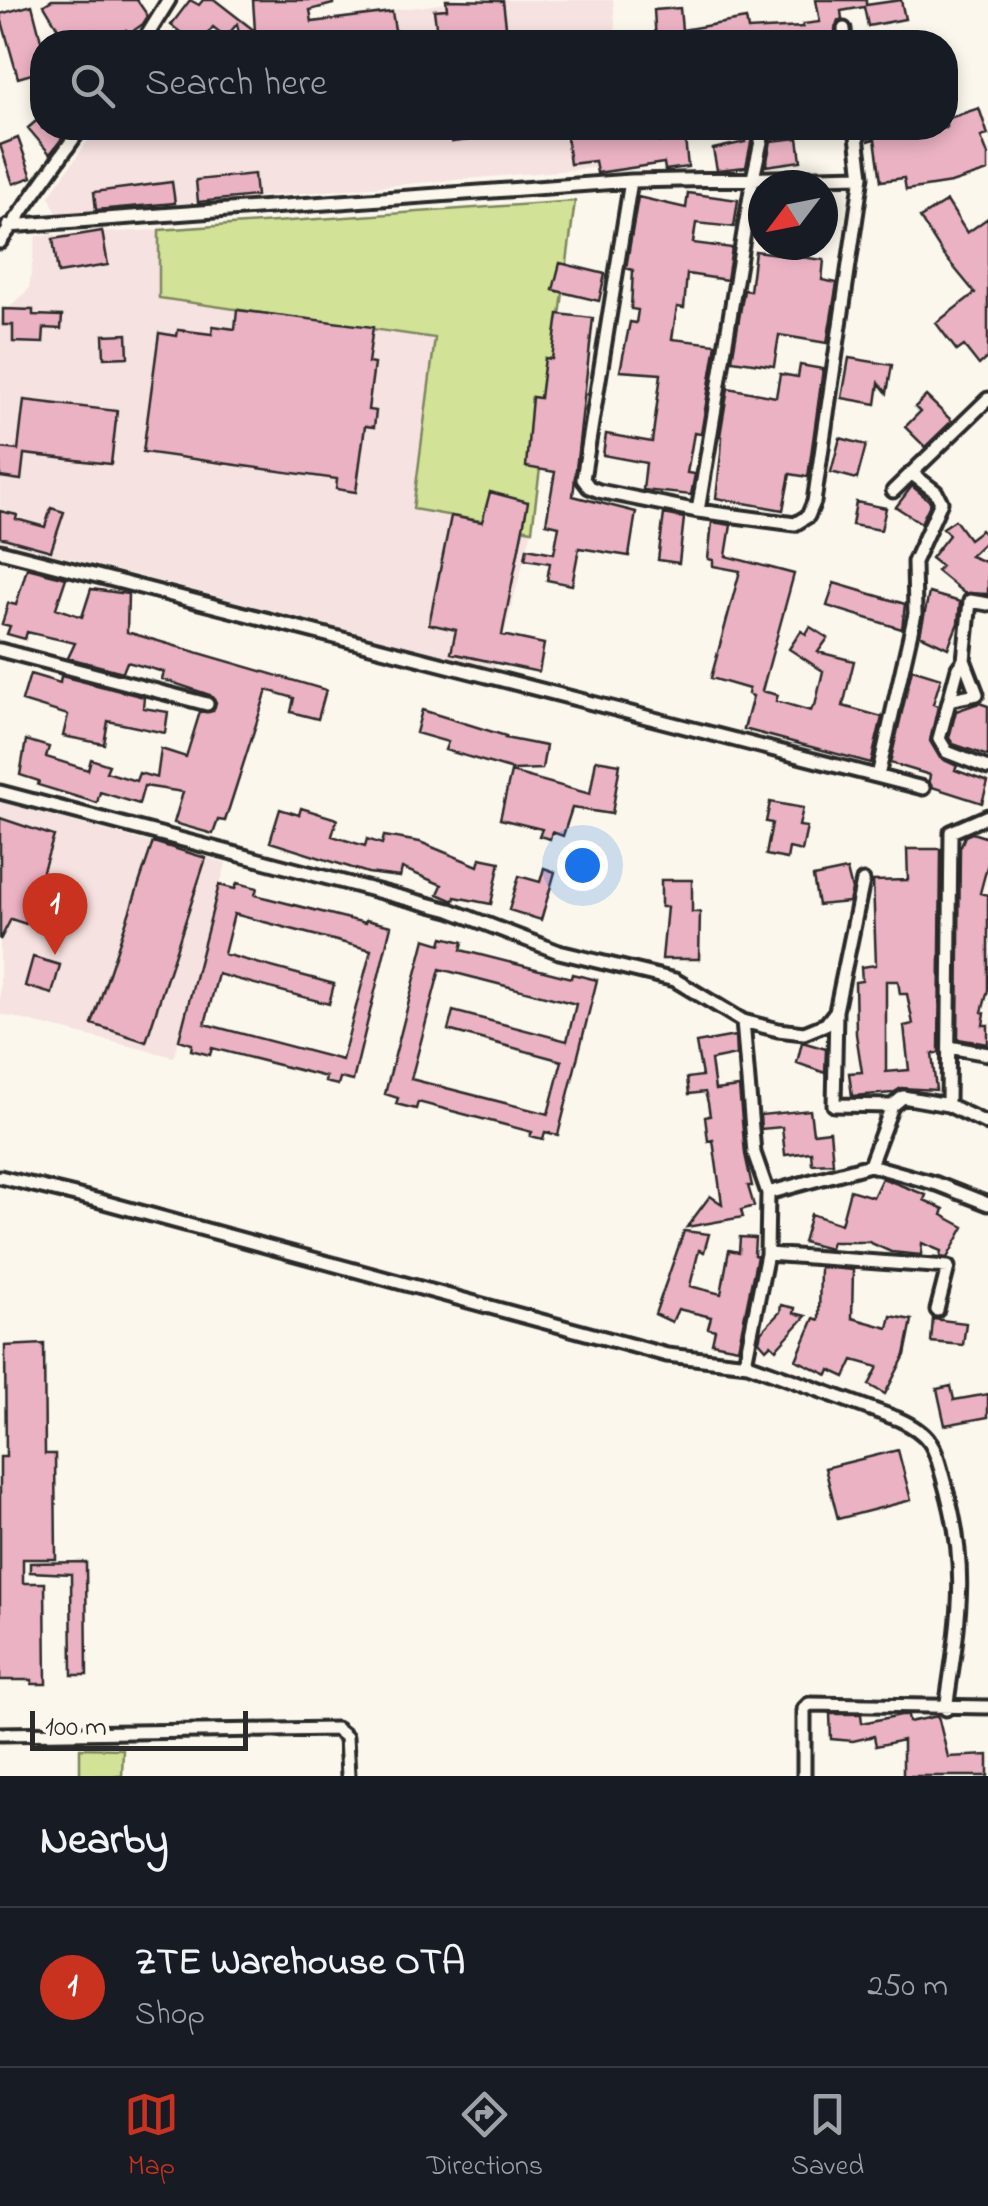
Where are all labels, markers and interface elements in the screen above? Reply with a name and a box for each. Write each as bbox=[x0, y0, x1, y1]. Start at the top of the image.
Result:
search box bbox=[30, 30, 958, 140]
text: Search here bbox=[145, 57, 327, 113]
icon: search bbox=[65, 58, 120, 113]
north arrow bbox=[748, 170, 838, 260]
your location bbox=[557, 840, 608, 891]
pin: 1 bbox=[22, 872, 88, 955]
scale bar bbox=[30, 1706, 248, 1750]
text: 100 m bbox=[45, 1708, 107, 1749]
text: Nearby bbox=[40, 1811, 168, 1872]
text: ZTE Warehouse OTA bbox=[135, 1936, 465, 1992]
text: 1 bbox=[67, 1964, 78, 2011]
text: 250 m bbox=[867, 1964, 948, 2011]
text: Shop bbox=[135, 1992, 205, 2039]
tab: Map bbox=[124, 2087, 179, 2188]
tab: Directions bbox=[427, 2087, 543, 2188]
tab: Saved bbox=[791, 2087, 864, 2188]

